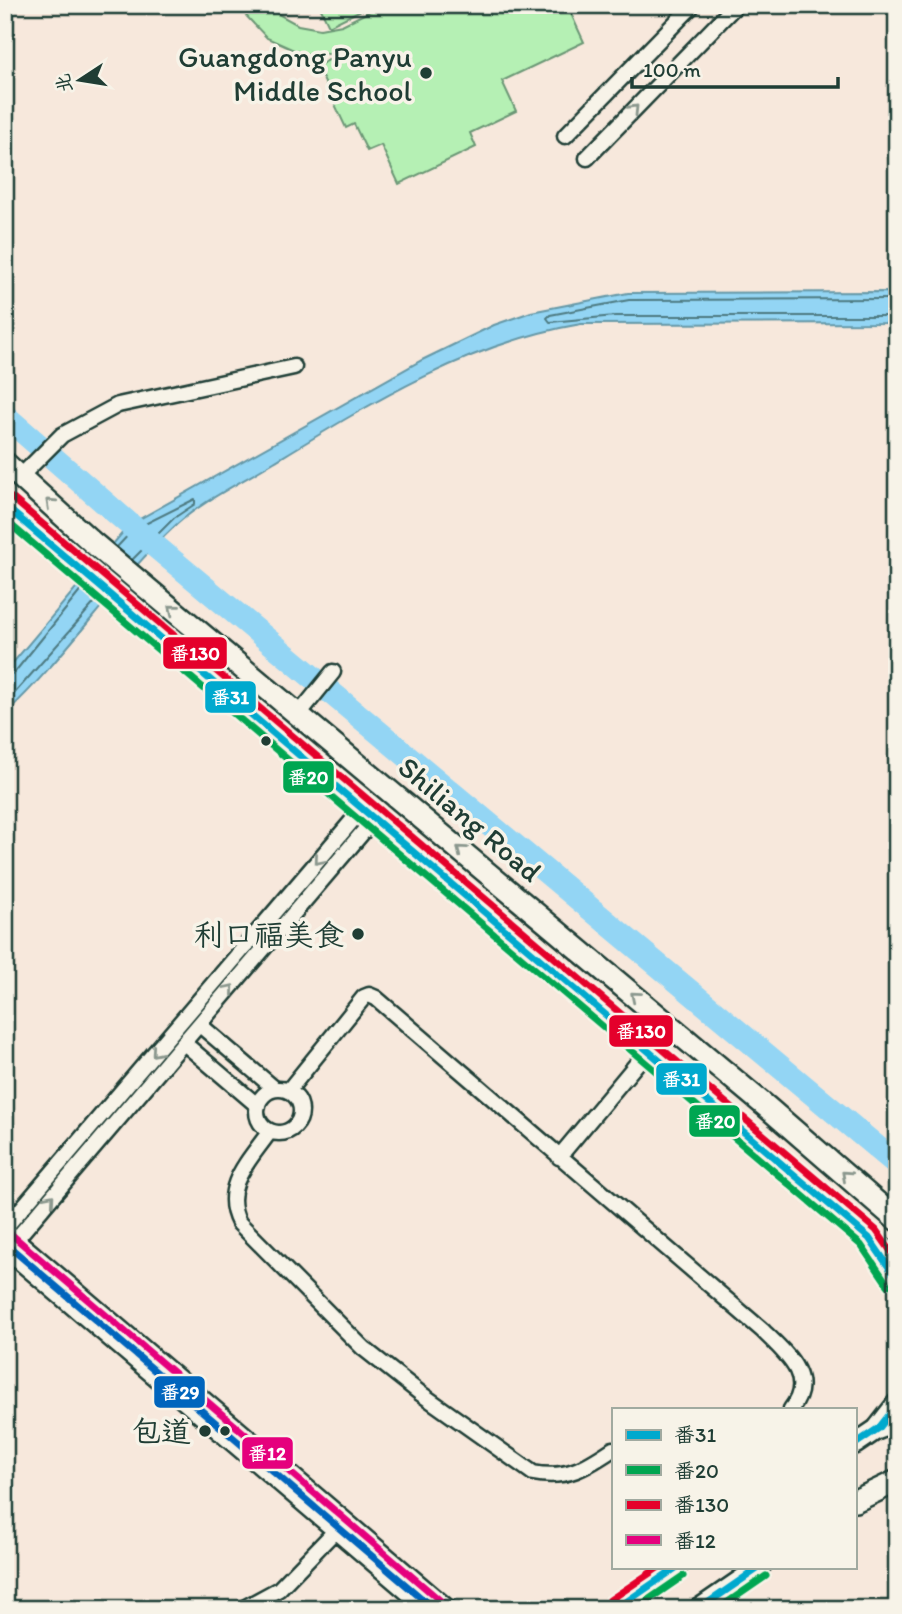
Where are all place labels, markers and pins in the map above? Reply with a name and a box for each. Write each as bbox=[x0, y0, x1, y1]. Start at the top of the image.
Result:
place label: Guangdong Panyu Middle School bbox=[178, 38, 413, 109]
marker: Guangdong Panyu Middle School bbox=[418, 65, 434, 81]
unlabelled marker bbox=[259, 734, 273, 748]
place label: 利口福美食 bbox=[194, 916, 344, 953]
marker: 利口福美食 bbox=[350, 926, 366, 942]
place label: 包道 bbox=[131, 1413, 191, 1450]
marker: 包道 bbox=[197, 1423, 213, 1439]
unlabelled marker bbox=[218, 1424, 232, 1438]

